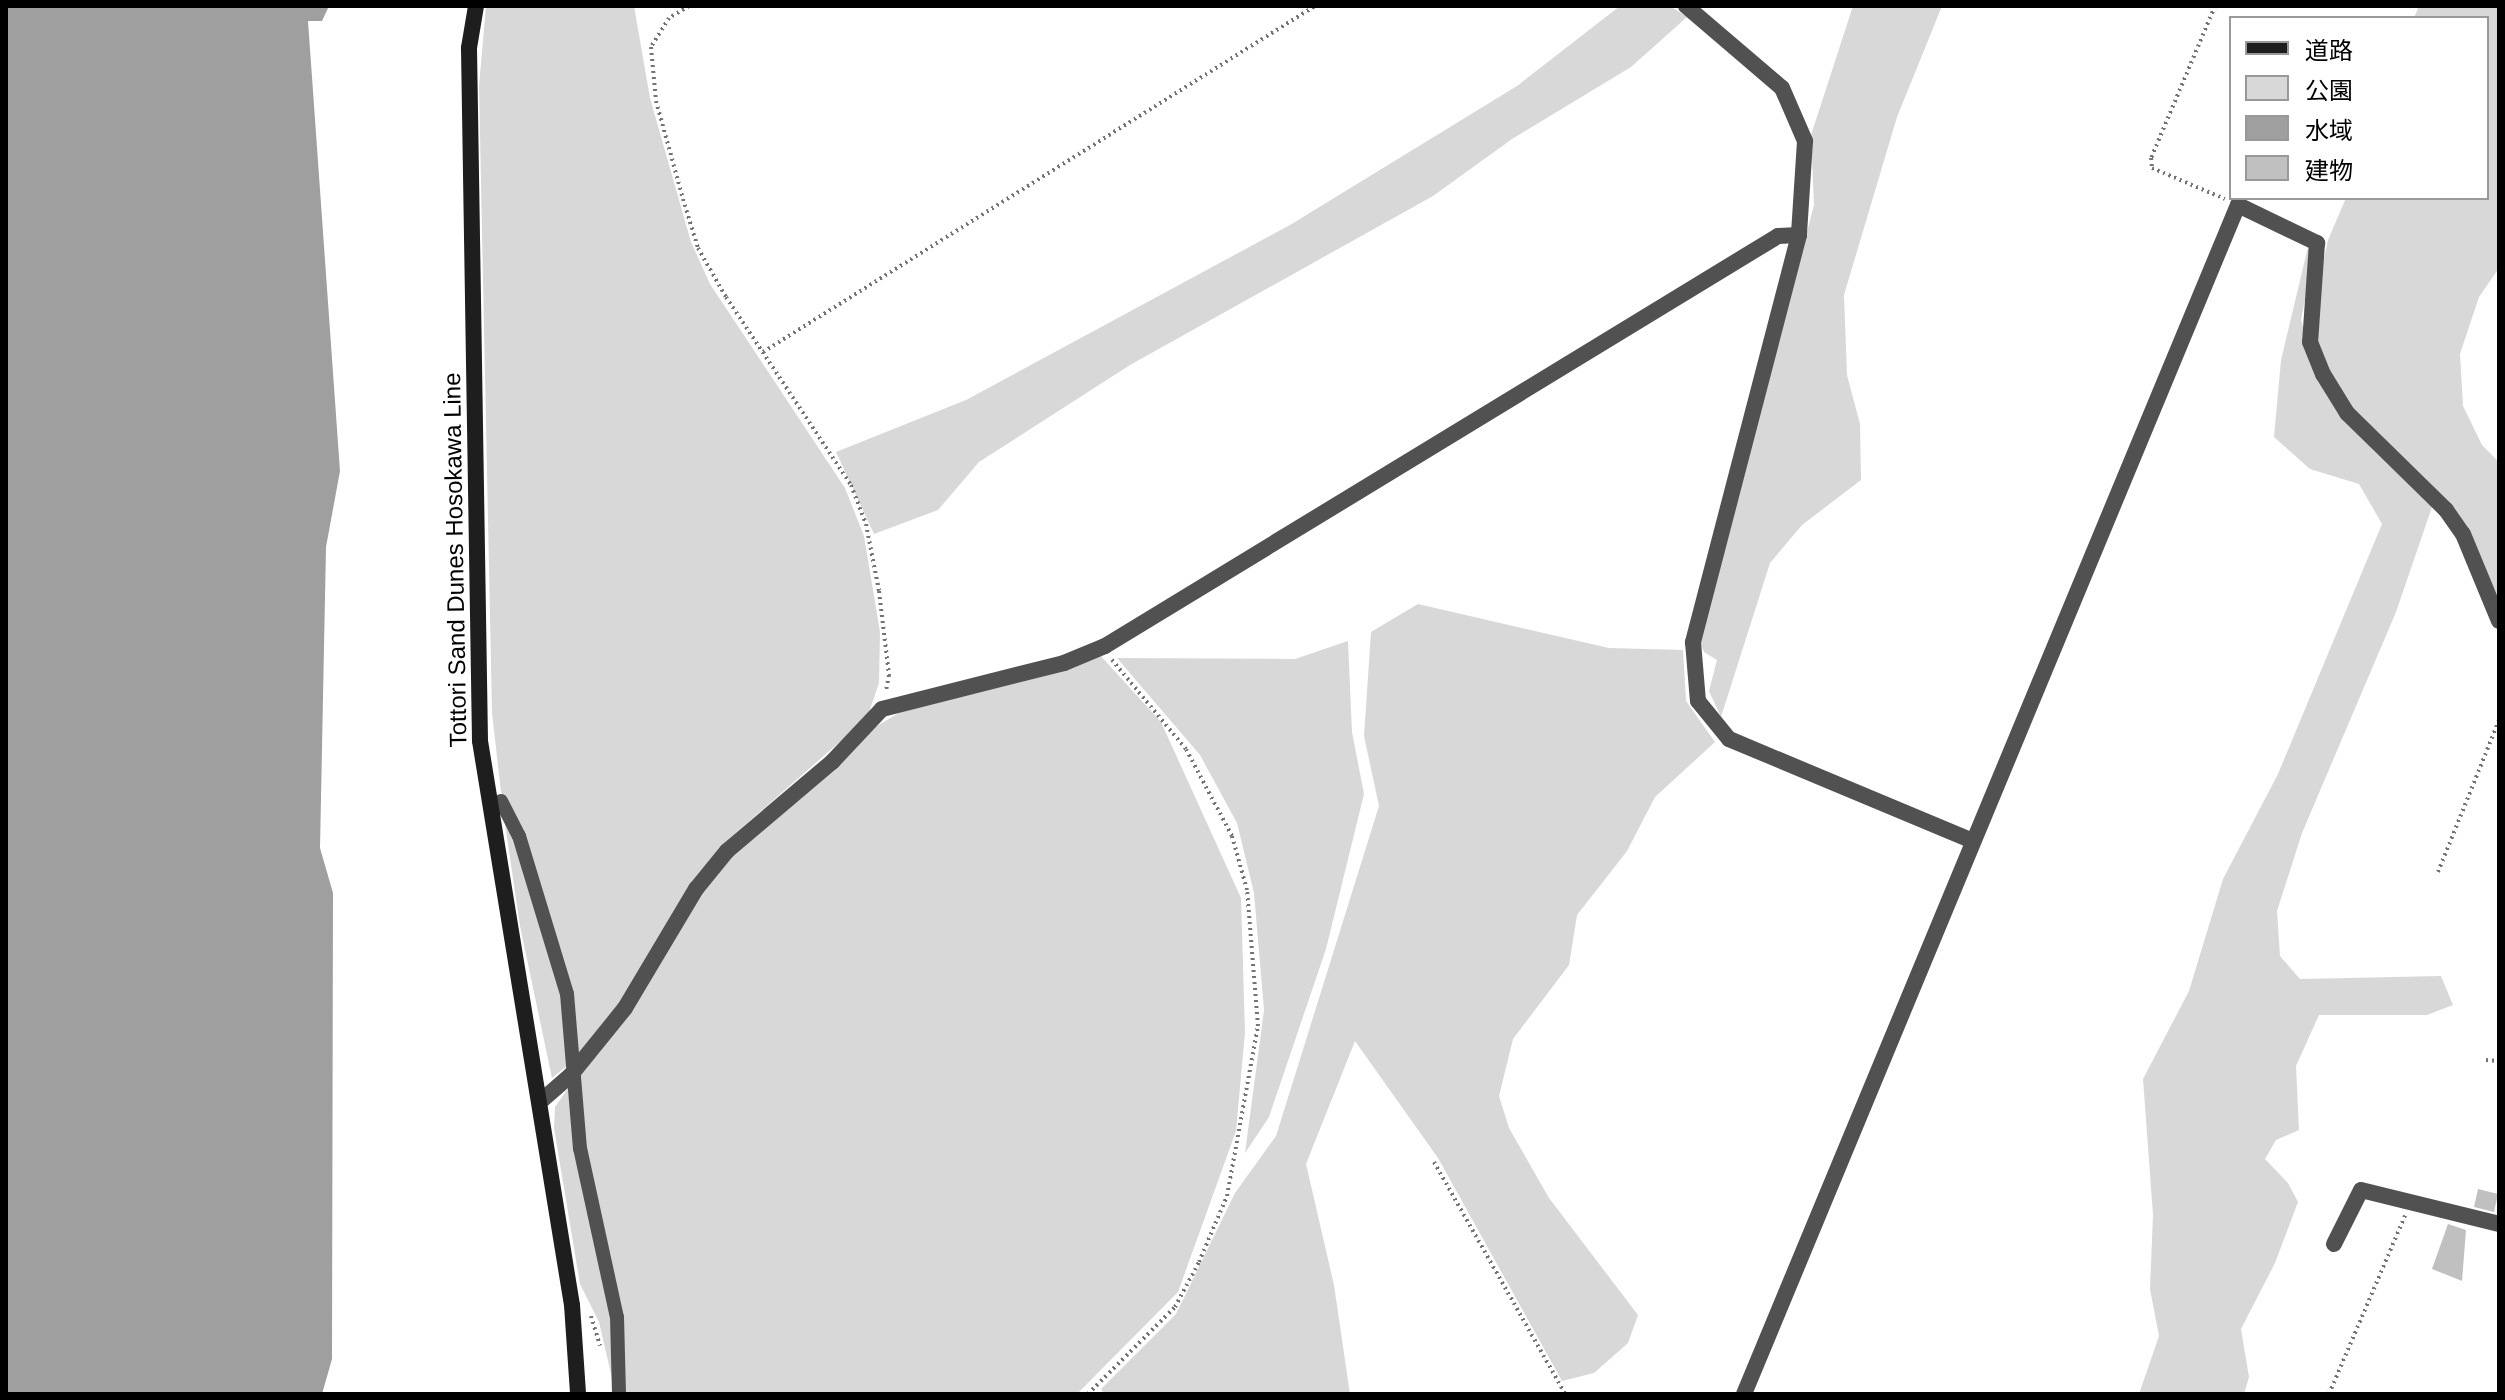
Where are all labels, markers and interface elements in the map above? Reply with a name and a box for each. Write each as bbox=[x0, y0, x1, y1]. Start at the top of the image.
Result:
legend bbox=[2229, 16, 2489, 200]
text: 道路 bbox=[2305, 37, 2353, 64]
text: 公園 bbox=[2305, 77, 2353, 104]
text: 水域 bbox=[2305, 117, 2353, 144]
text: 建物 bbox=[2305, 157, 2353, 184]
street label: Tottori Sand Dunes Hosokawa Line bbox=[437, 372, 473, 748]

